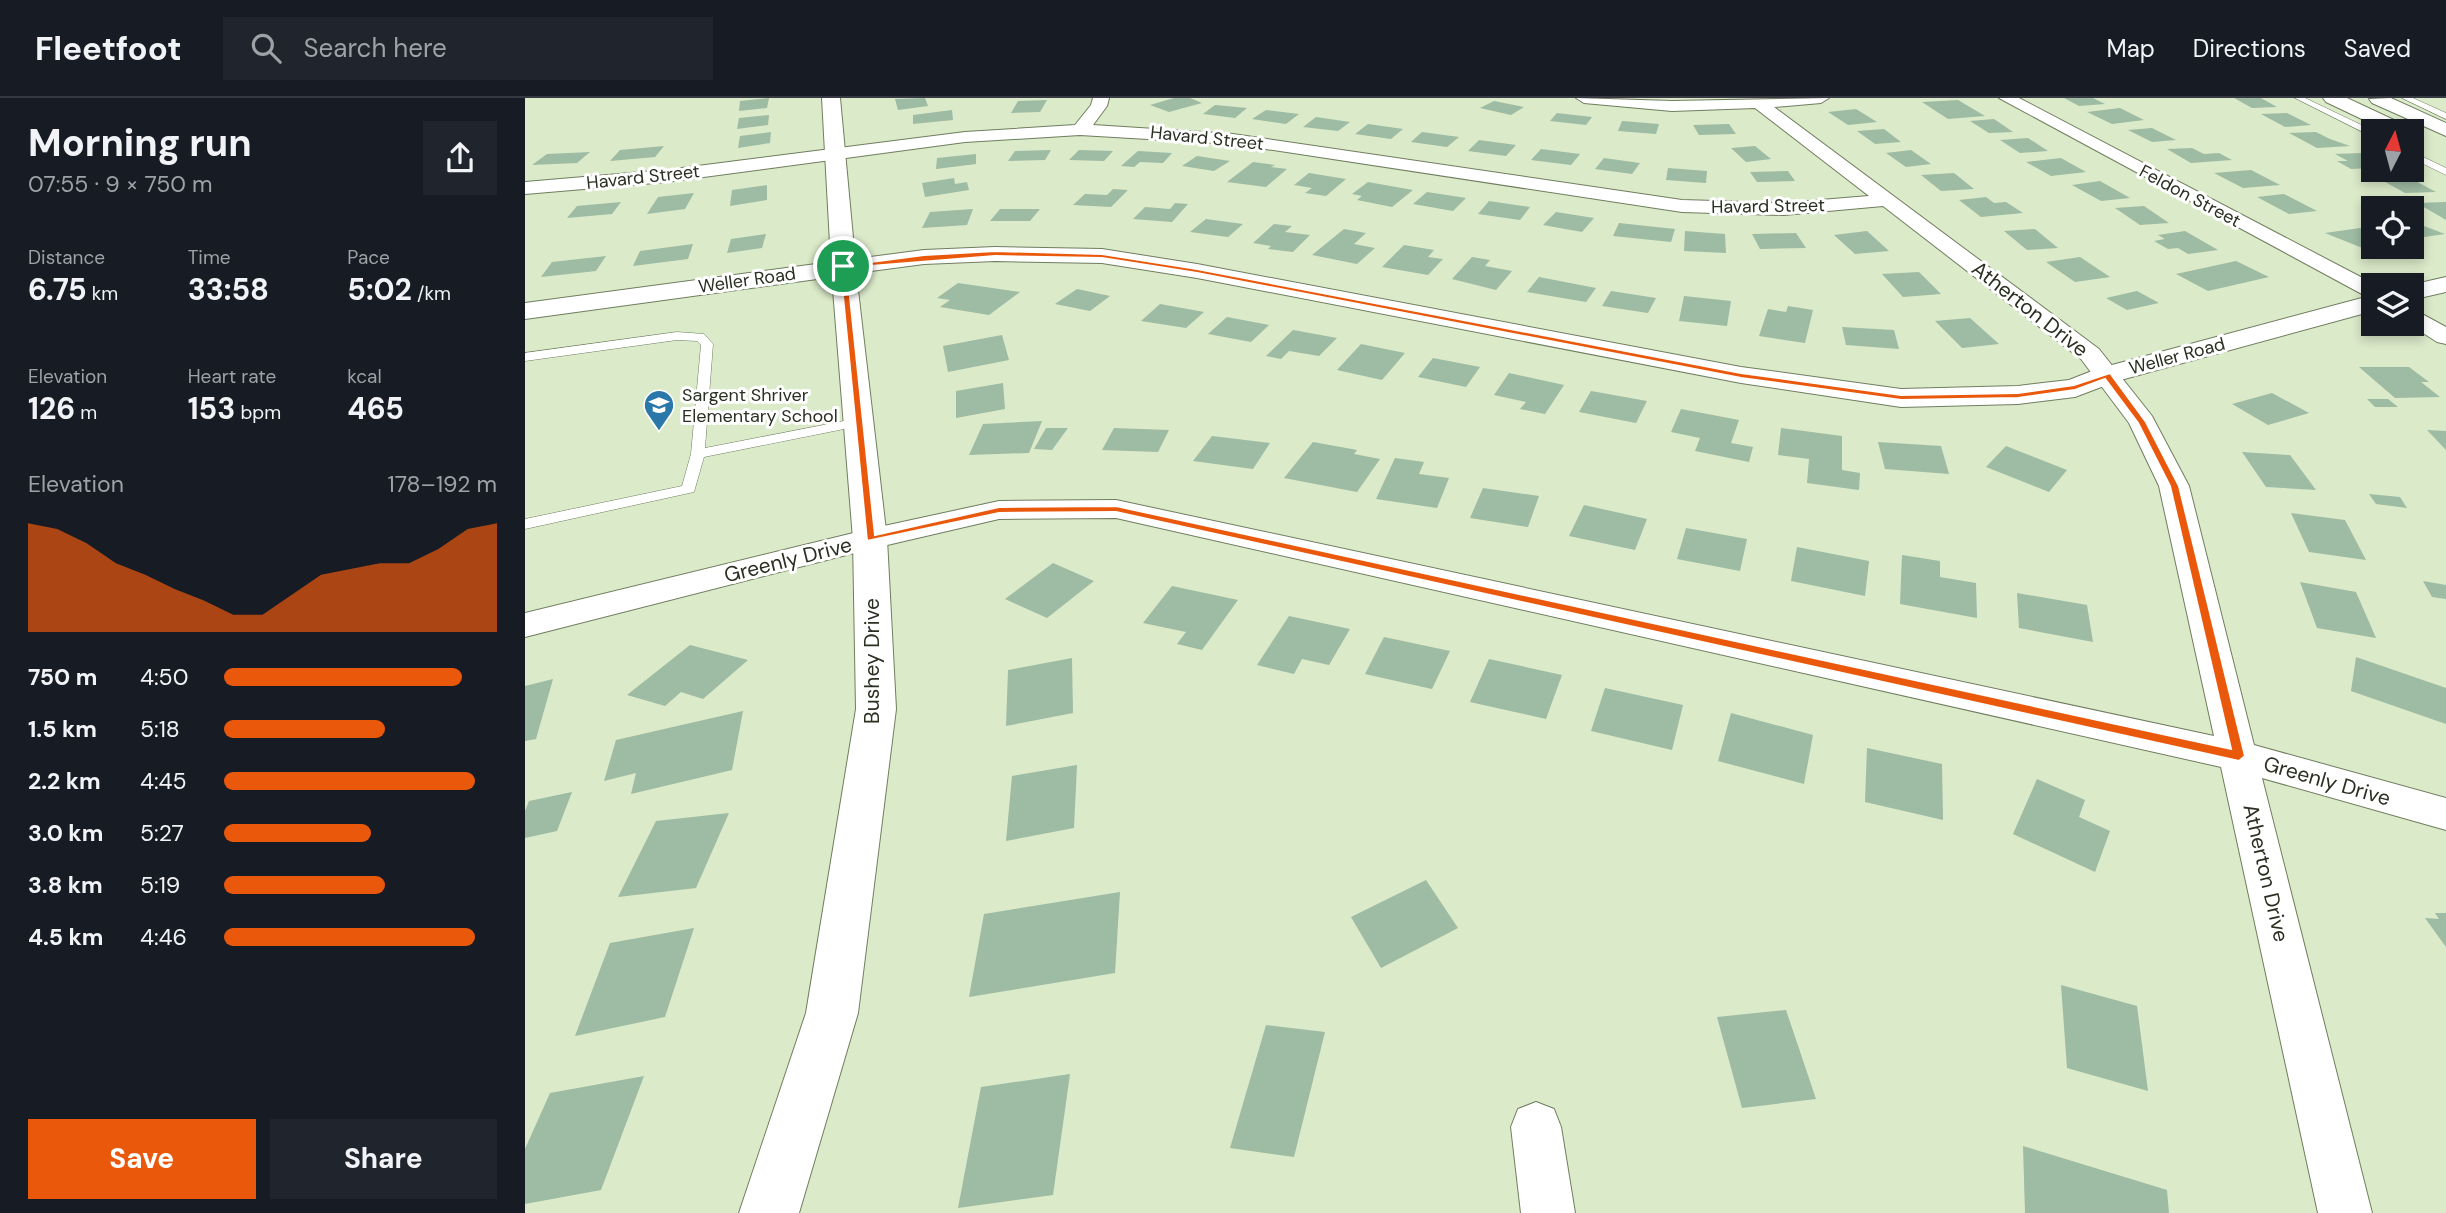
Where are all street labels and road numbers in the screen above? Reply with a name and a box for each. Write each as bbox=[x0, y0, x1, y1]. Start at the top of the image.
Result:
street label: Havard Street bbox=[1149, 120, 1265, 156]
street label: Havard Street bbox=[585, 159, 701, 195]
street label: Feldon Street bbox=[2135, 159, 2245, 233]
street label: Havard Street bbox=[1711, 193, 1825, 219]
street label: Atherton Drive bbox=[1966, 255, 2094, 363]
street label: Weller Road bbox=[697, 261, 797, 299]
street label: Weller Road bbox=[2126, 332, 2228, 380]
street label: Greenly Drive bbox=[721, 531, 855, 589]
street label: Bushey Drive bbox=[858, 598, 886, 724]
street label: Greenly Drive bbox=[2260, 750, 2394, 813]
street label: Atherton Drive bbox=[2237, 801, 2295, 945]

